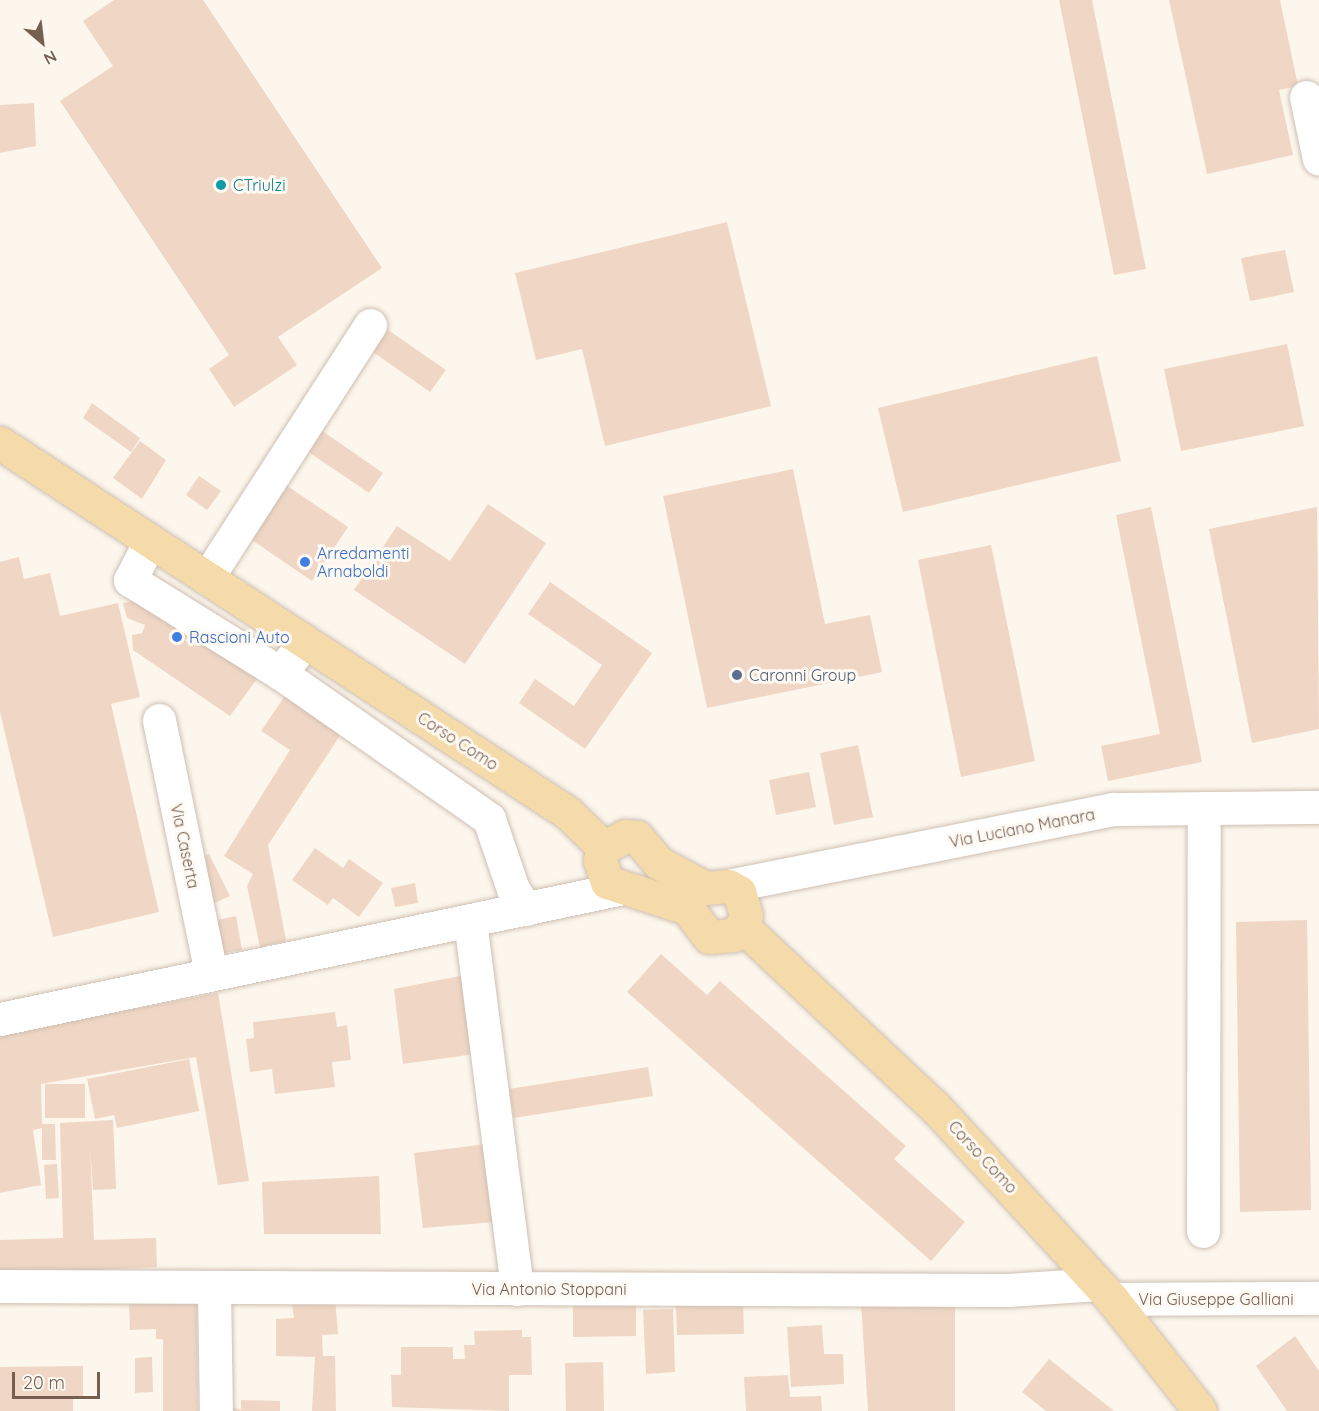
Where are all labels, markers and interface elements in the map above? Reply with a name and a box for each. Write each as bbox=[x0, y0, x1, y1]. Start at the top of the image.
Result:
north arrow bbox=[12, 12, 72, 72]
text: N bbox=[41, 46, 60, 69]
place label: CTriulzi bbox=[233, 175, 286, 195]
marker: CTriulzi bbox=[214, 178, 228, 192]
place label: Arredamenti Arnaboldi bbox=[317, 543, 409, 581]
marker: Arredamenti Arnaboldi bbox=[298, 555, 312, 569]
place label: Rascioni Auto bbox=[189, 627, 290, 647]
marker: Rascioni Auto bbox=[170, 630, 184, 644]
place label: Caronni Group bbox=[749, 665, 856, 685]
marker: Caronni Group bbox=[730, 668, 744, 682]
street label: Corso Como bbox=[414, 708, 502, 774]
street label: Via Caserta bbox=[167, 802, 203, 890]
street label: Via Luciano Manara bbox=[948, 804, 1096, 852]
street label: Corso Como bbox=[945, 1117, 1021, 1197]
street label: Via Antonio Stoppani bbox=[471, 1279, 627, 1299]
street label: Via Giuseppe Galliani bbox=[1138, 1289, 1294, 1309]
scale bar bbox=[15, 1360, 104, 1398]
text: 20 m bbox=[23, 1371, 65, 1394]

